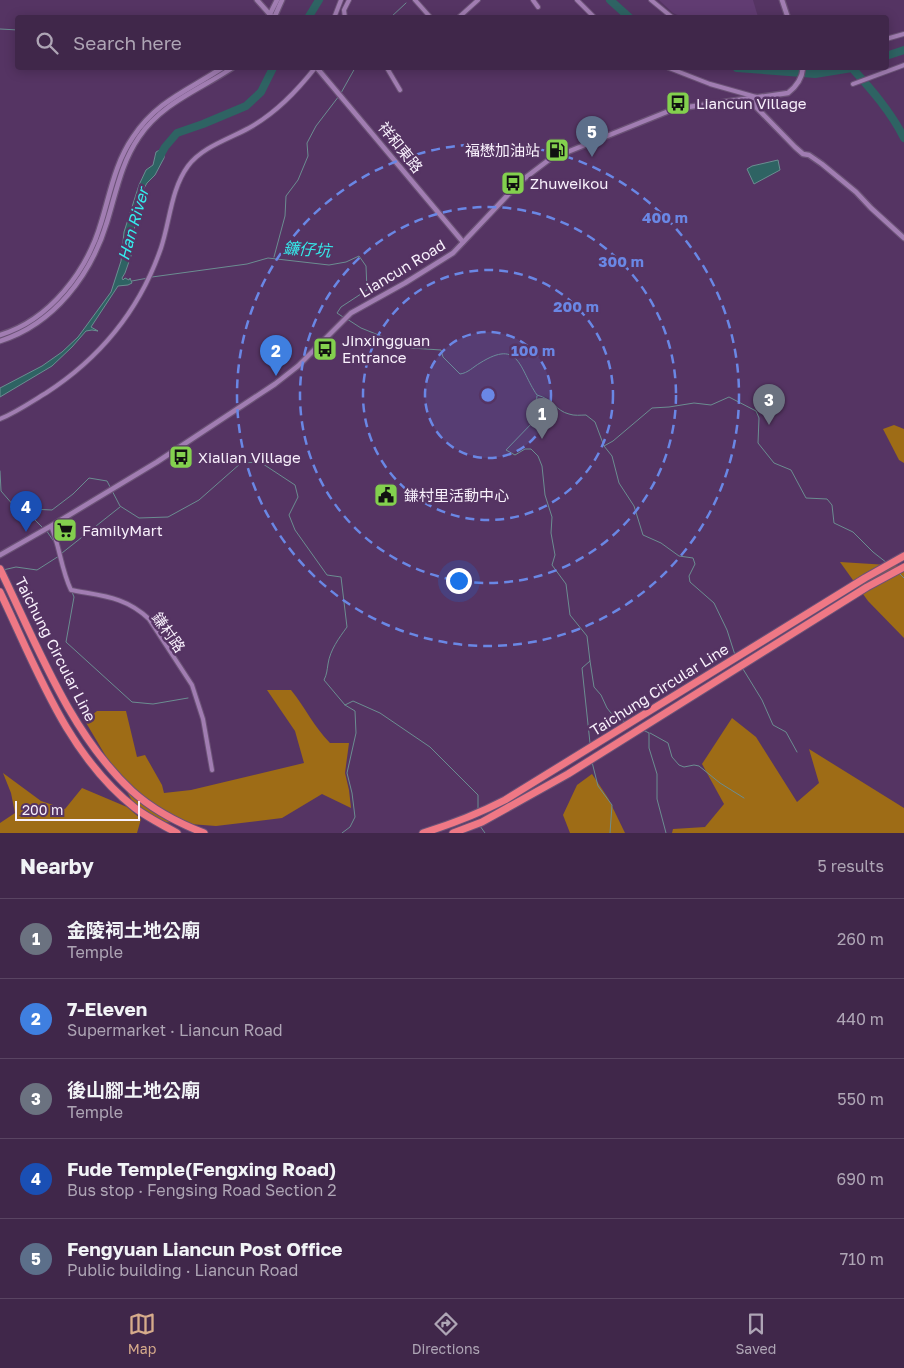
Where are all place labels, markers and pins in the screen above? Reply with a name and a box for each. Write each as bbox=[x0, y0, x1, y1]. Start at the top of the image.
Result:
bus stop icon: Liancun Village bbox=[665, 90, 691, 116]
place label: Liancun Village bbox=[696, 94, 807, 112]
pin: 5 bbox=[576, 116, 608, 157]
fuel station icon: 福懋加油站 bbox=[544, 137, 570, 163]
place label: 福懋加油站 bbox=[465, 141, 540, 159]
bus stop icon: Zhuweikou bbox=[500, 170, 526, 196]
place label: Zhuweikou bbox=[530, 174, 608, 192]
place label: Jinxingguan Entrance bbox=[342, 331, 430, 366]
pin: 2 bbox=[260, 335, 292, 376]
bus stop icon: Jinxingguan Entrance bbox=[312, 336, 338, 362]
pin: 3 bbox=[753, 384, 785, 425]
centre of rings bbox=[479, 386, 497, 404]
pin: 1 bbox=[526, 398, 558, 439]
bus stop icon: Xialian Village bbox=[168, 444, 194, 470]
place label: Xialian Village bbox=[198, 448, 301, 466]
public building icon: 鎌村里活動中心 bbox=[373, 482, 399, 508]
place label: 鎌村里活動中心 bbox=[404, 486, 509, 504]
pin: 4 bbox=[10, 491, 42, 532]
supermarket icon: FamilyMart bbox=[52, 517, 78, 543]
place label: FamilyMart bbox=[82, 521, 163, 539]

